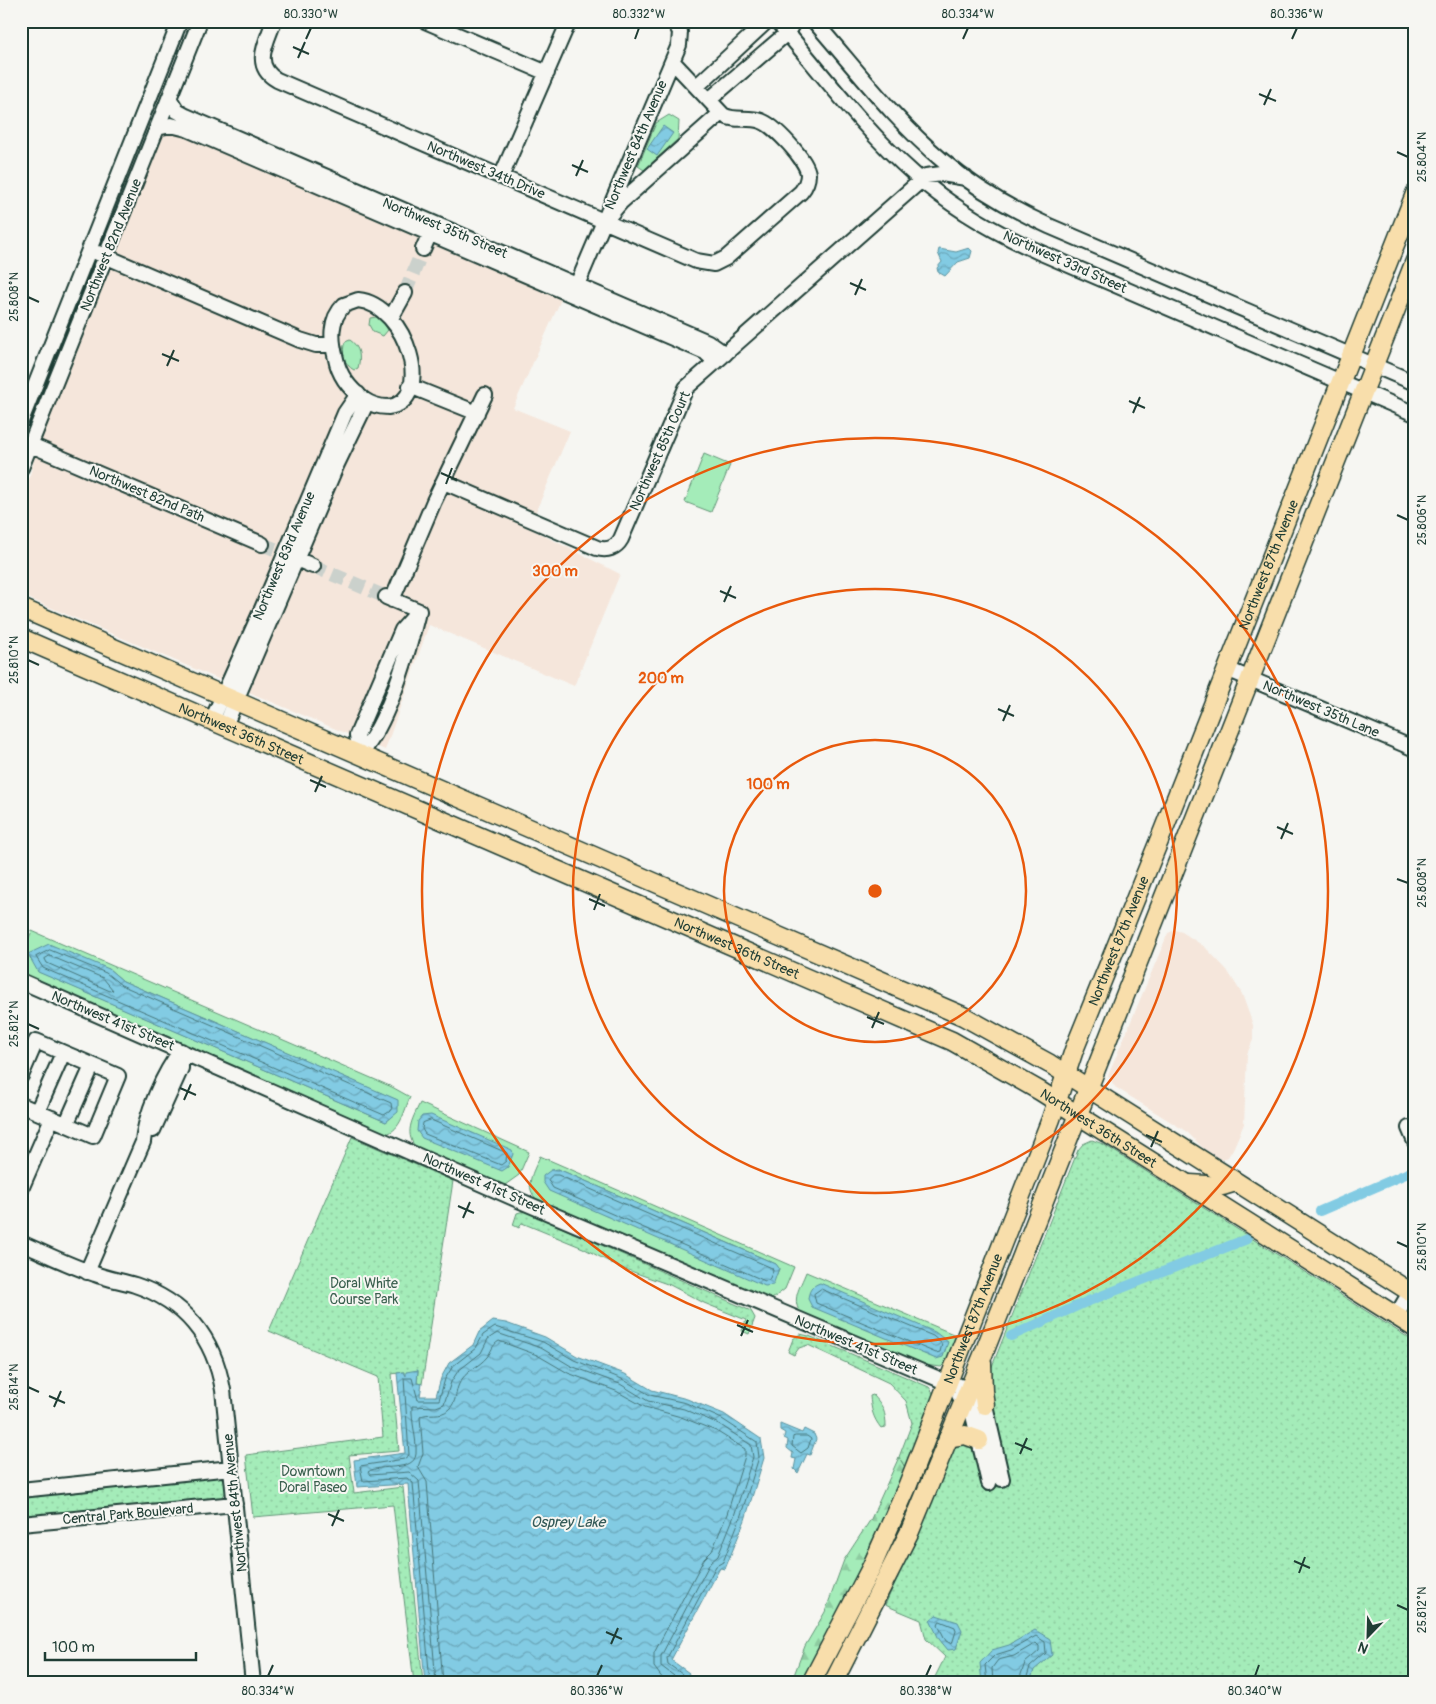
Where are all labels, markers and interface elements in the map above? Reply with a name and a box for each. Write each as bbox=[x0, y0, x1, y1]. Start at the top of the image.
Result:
text: 80.330°W bbox=[284, 7, 338, 22]
text: 80.332°W bbox=[613, 7, 665, 22]
text: 80.334°W bbox=[942, 7, 994, 22]
text: 80.336°W bbox=[1271, 7, 1323, 22]
street label: Northwest 84th Avenue bbox=[601, 78, 671, 212]
text: 25.804°N bbox=[1415, 132, 1430, 182]
street label: Northwest 34th Drive bbox=[424, 137, 548, 203]
street label: Northwest 82nd Avenue bbox=[77, 176, 145, 314]
street label: Northwest 35th Street bbox=[380, 194, 510, 262]
street label: Northwest 33rd Street bbox=[1000, 227, 1130, 297]
text: 25.808°N bbox=[7, 272, 22, 322]
street label: Northwest 85th Court bbox=[626, 388, 694, 513]
street label: Northwest 82nd Path bbox=[87, 462, 207, 526]
street label: Northwest 83rd Avenue bbox=[249, 489, 319, 623]
text: 25.806°N bbox=[1415, 495, 1430, 545]
street label: Northwest 87th Avenue bbox=[1235, 497, 1302, 632]
text: 300 m bbox=[532, 562, 578, 581]
text: 25.810°N bbox=[7, 636, 22, 684]
text: 200 m bbox=[638, 669, 684, 688]
street label: Northwest 35th Lane bbox=[1260, 677, 1382, 741]
street label: Northwest 36th Street bbox=[176, 699, 307, 768]
text: 100 m bbox=[747, 775, 789, 794]
text: 25.808°N bbox=[1415, 858, 1430, 908]
street label: Northwest 87th Avenue bbox=[1084, 874, 1152, 1008]
centre of rings bbox=[866, 882, 884, 900]
street label: Northwest 36th Street bbox=[672, 913, 802, 983]
street label: Northwest 41st Street bbox=[49, 987, 177, 1055]
text: 25.812°N bbox=[7, 1001, 22, 1047]
street label: Northwest 36th Street bbox=[1037, 1085, 1160, 1171]
street label: Northwest 41st Street bbox=[420, 1149, 548, 1219]
text: 25.810°N bbox=[1415, 1223, 1430, 1271]
street label: Northwest 87th Avenue bbox=[940, 1251, 1006, 1386]
park label: Doral White Course Park bbox=[330, 1275, 399, 1308]
street label: Northwest 41st Street bbox=[792, 1311, 920, 1379]
text: 25.814°N bbox=[7, 1364, 22, 1410]
street label: Northwest 84th Avenue bbox=[219, 1433, 251, 1573]
park label: Downtown Doral Paseo bbox=[279, 1463, 348, 1496]
street label: Central Park Boulevard bbox=[62, 1500, 194, 1528]
water label: Osprey Lake bbox=[531, 1513, 607, 1532]
text: 25.812°N bbox=[1415, 1587, 1430, 1633]
north arrow bbox=[1344, 1612, 1394, 1662]
scale bar bbox=[45, 1629, 196, 1661]
text: 100 m bbox=[52, 1638, 95, 1657]
text: N bbox=[1355, 1638, 1371, 1657]
text: 80.334°W bbox=[242, 1684, 294, 1699]
text: 80.336°W bbox=[571, 1684, 623, 1699]
text: 80.338°W bbox=[900, 1684, 952, 1699]
text: 80.340°W bbox=[1228, 1684, 1282, 1699]

